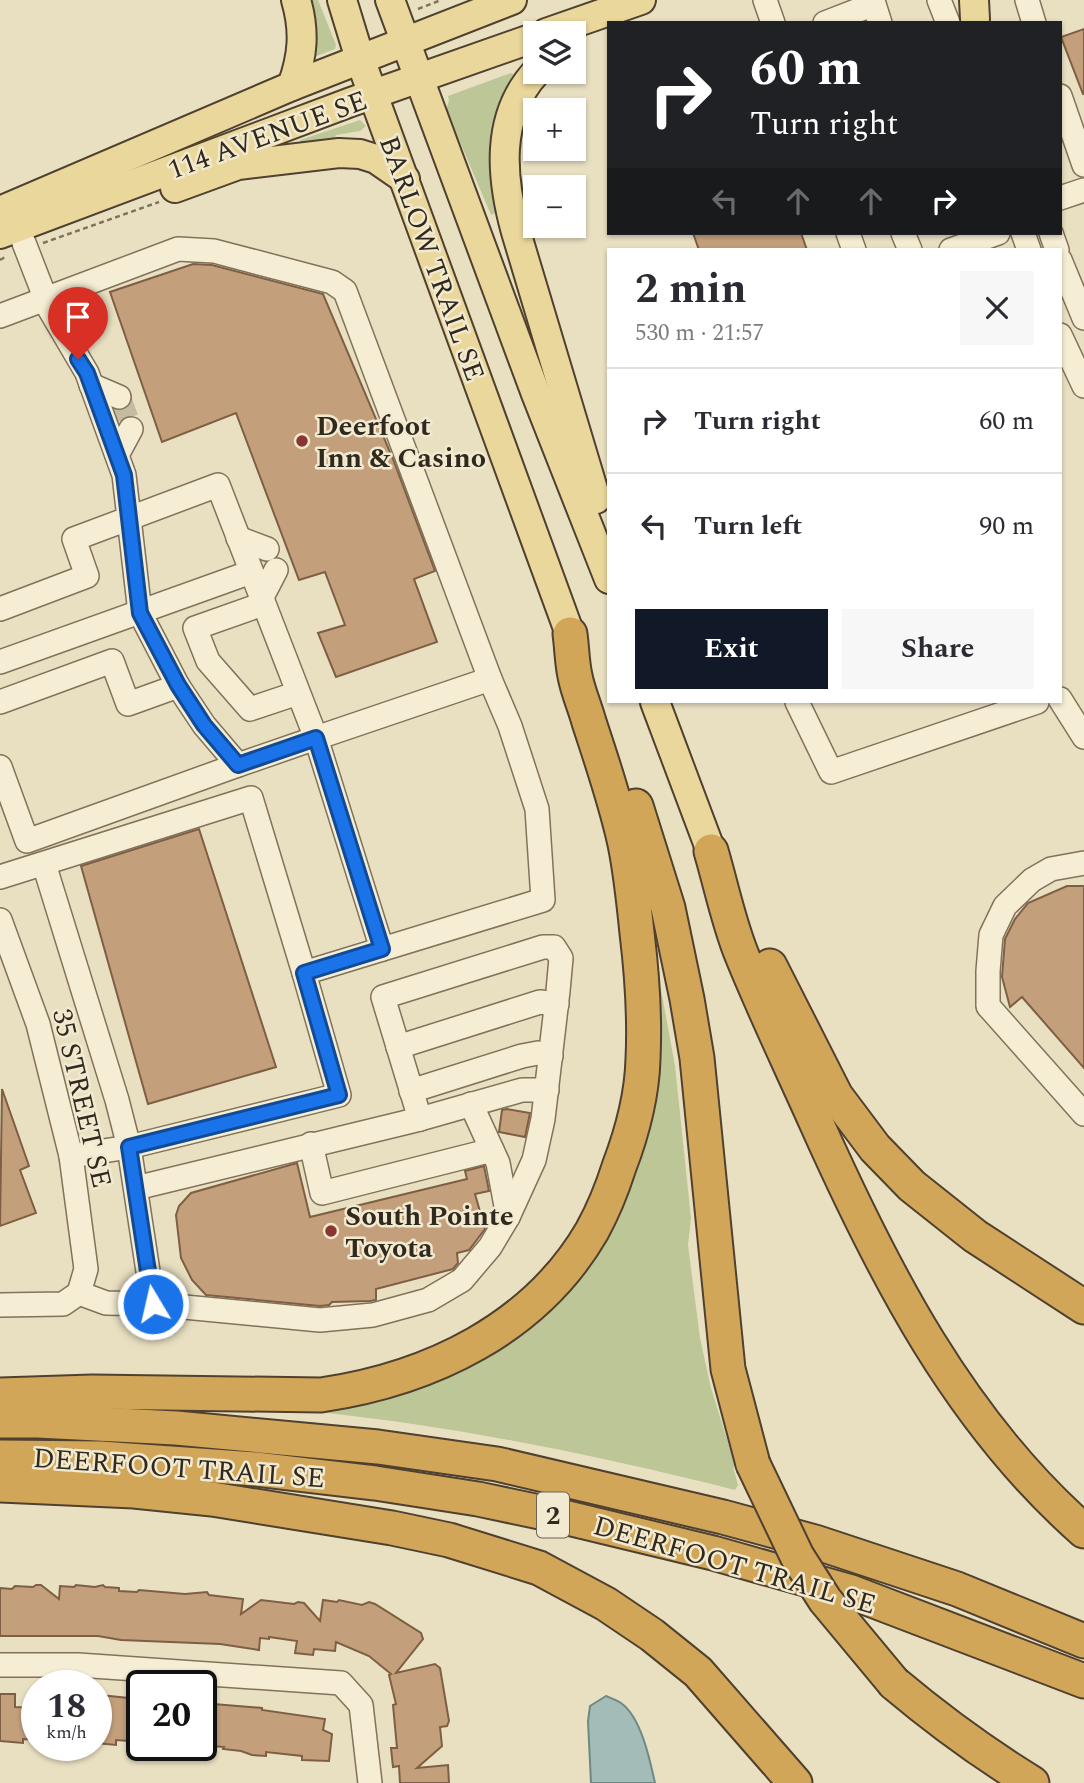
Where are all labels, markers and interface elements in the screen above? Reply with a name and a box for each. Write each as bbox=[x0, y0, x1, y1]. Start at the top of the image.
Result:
map controls bbox=[523, 21, 586, 238]
button: layers bbox=[523, 21, 586, 84]
text: 60 m bbox=[750, 32, 861, 107]
icon: right bbox=[635, 49, 726, 140]
street label: 114 AVENUE SE bbox=[162, 79, 373, 191]
button: + bbox=[523, 98, 586, 161]
text: Turn right bbox=[750, 100, 898, 149]
street label: BARLOW TRAIL SE bbox=[367, 130, 496, 387]
button: − bbox=[523, 175, 586, 238]
icon: left bbox=[706, 182, 744, 220]
icon: ahead bbox=[779, 182, 817, 220]
icon: ahead bbox=[852, 182, 890, 220]
icon: right bbox=[925, 182, 963, 220]
text: 2 min bbox=[635, 258, 747, 321]
button: close bbox=[960, 271, 1034, 345]
pin bbox=[48, 287, 108, 359]
icon: arrive bbox=[59, 298, 97, 336]
text: 530 m · 21:57 bbox=[635, 316, 764, 351]
text: Turn right bbox=[694, 401, 821, 441]
text: 60 m bbox=[979, 401, 1034, 441]
icon: right bbox=[635, 402, 673, 440]
place label: Deerfoot Inn & Casino bbox=[316, 405, 486, 480]
marker: Deerfoot Inn & Casino bbox=[294, 433, 310, 449]
text: Turn left bbox=[694, 506, 802, 546]
text: 90 m bbox=[979, 506, 1034, 546]
icon: left bbox=[635, 507, 673, 545]
button: Exit bbox=[635, 609, 828, 689]
button: Share bbox=[842, 609, 1034, 689]
street label: 35 STREET SE bbox=[40, 1004, 123, 1192]
place label: South Pointe Toyota bbox=[345, 1195, 514, 1270]
marker: South Pointe Toyota bbox=[323, 1223, 339, 1239]
position arrow bbox=[116, 1267, 190, 1341]
street label: DEERFOOT TRAIL SE bbox=[32, 1437, 326, 1500]
road number: 2 bbox=[537, 1492, 569, 1538]
street label: DEERFOOT TRAIL SE bbox=[588, 1504, 881, 1626]
speed limit sign: 20 bbox=[126, 1670, 217, 1761]
text: 18 bbox=[47, 1680, 86, 1733]
text: km/h bbox=[46, 1719, 87, 1746]

